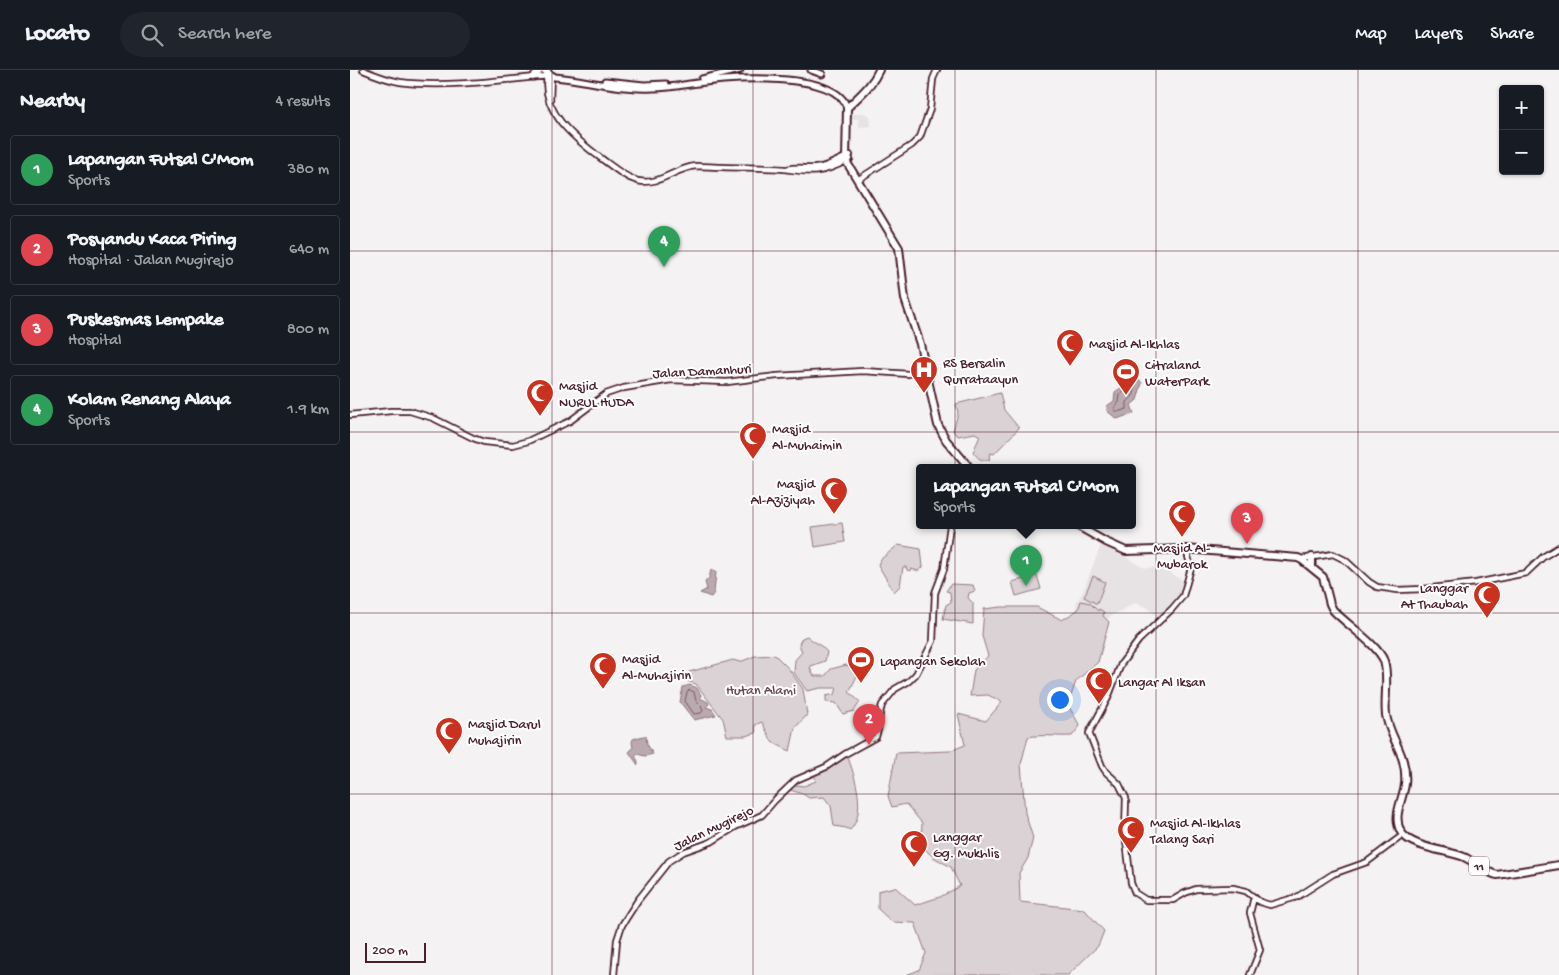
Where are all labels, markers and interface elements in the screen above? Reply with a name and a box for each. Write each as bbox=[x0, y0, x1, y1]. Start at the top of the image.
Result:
search box bbox=[120, 12, 470, 57]
text: Locato bbox=[25, 20, 90, 49]
icon: search bbox=[138, 21, 166, 49]
text: Search here bbox=[178, 23, 272, 46]
text: Map bbox=[1355, 24, 1387, 45]
text: Layers bbox=[1415, 24, 1462, 45]
text: Share bbox=[1490, 24, 1534, 45]
map controls bbox=[1499, 85, 1544, 175]
button: + bbox=[1499, 85, 1544, 130]
text: Nearby bbox=[20, 90, 85, 115]
text: 4 results bbox=[275, 93, 330, 112]
button: − bbox=[1499, 130, 1544, 175]
text: Lapangan Futsal C'Mom bbox=[68, 149, 254, 172]
text: 1 bbox=[34, 161, 40, 180]
text: 380 m bbox=[288, 161, 329, 180]
text: Sports bbox=[68, 172, 110, 191]
pin: 4 bbox=[648, 226, 680, 267]
text: Posyandu Kaca Piring bbox=[68, 229, 237, 252]
text: 2 bbox=[33, 241, 41, 260]
text: 640 m bbox=[289, 241, 329, 260]
text: Hospital · Jalan Mugirejo bbox=[68, 252, 233, 271]
text: Puskesmas Lempake bbox=[68, 309, 224, 332]
text: 3 bbox=[33, 321, 41, 340]
text: 800 m bbox=[287, 321, 329, 340]
mosque icon: Masjid Al-Ikhlas bbox=[1055, 328, 1085, 367]
text: Hospital bbox=[68, 332, 122, 351]
place label: Masjid Al-Ikhlas bbox=[1089, 337, 1180, 354]
hospital icon: RS Bersalin Qurrataayun bbox=[909, 355, 939, 394]
place label: RS Bersalin Qurrataayun bbox=[943, 356, 1018, 389]
sports icon: Citraland WaterPark bbox=[1111, 357, 1141, 396]
place label: Citraland WaterPark bbox=[1145, 358, 1211, 391]
street label: Jalan Damanhuri bbox=[652, 361, 752, 384]
mosque icon: Masjid NURUL HUDA bbox=[525, 378, 555, 417]
place label: Masjid NURUL HUDA bbox=[559, 379, 634, 412]
text: Kolam Renang Alaya bbox=[68, 389, 231, 412]
text: 4 bbox=[33, 401, 41, 420]
text: 1.9 km bbox=[287, 401, 329, 420]
text: Sports bbox=[68, 412, 110, 431]
mosque icon: Masjid Al-Muhaimin bbox=[738, 421, 768, 460]
place label: Masjid Al-Muhaimin bbox=[772, 422, 842, 455]
popup bbox=[916, 464, 1136, 529]
mosque icon: Masjid Al-Aziziyah bbox=[819, 476, 849, 515]
text: Lapangan Futsal C'Mom bbox=[933, 476, 1119, 499]
place label: Masjid Al-Aziziyah bbox=[750, 477, 817, 510]
text: Sports bbox=[933, 499, 975, 518]
mosque icon: Masjid Al- Mubarok bbox=[1167, 499, 1197, 538]
pin: 3 bbox=[1231, 503, 1263, 544]
place label: Masjid Al- Mubarok bbox=[1153, 541, 1211, 574]
pin: 1 bbox=[1010, 545, 1042, 586]
mosque icon: Langgar At Thaubah bbox=[1472, 580, 1502, 619]
place label: Langgar At Thaubah bbox=[1401, 581, 1469, 614]
sports icon: Lapangan Sekolah bbox=[846, 645, 876, 684]
mosque icon: Masjid Al-Muhajirin bbox=[588, 651, 618, 690]
place label: Masjid Al-Muhajirin bbox=[622, 652, 691, 685]
place label: Lapangan Sekolah bbox=[880, 654, 986, 671]
mosque icon: Langar Al Iksan bbox=[1084, 666, 1114, 705]
place label: Langar Al Iksan bbox=[1118, 675, 1206, 692]
park label: Hutan Alami bbox=[726, 683, 796, 700]
your location bbox=[1047, 687, 1073, 713]
pin: 2 bbox=[853, 704, 885, 745]
mosque icon: Masjid Darul Muhajirin bbox=[434, 716, 464, 755]
place label: Masjid Darul Muhajirin bbox=[468, 717, 541, 750]
street label: Jalan Mugirejo bbox=[671, 803, 757, 856]
mosque icon: Masjid Al-Ikhlas Talang Sari bbox=[1116, 815, 1146, 854]
place label: Masjid Al-Ikhlas Talang Sari bbox=[1149, 816, 1241, 849]
mosque icon: Langgar Gg. Mukhlis bbox=[899, 829, 929, 868]
place label: Langgar Gg. Mukhlis bbox=[933, 830, 1000, 863]
road number: 11 bbox=[1469, 856, 1489, 876]
scale bar bbox=[365, 940, 426, 963]
text: 200 m bbox=[372, 943, 408, 960]

